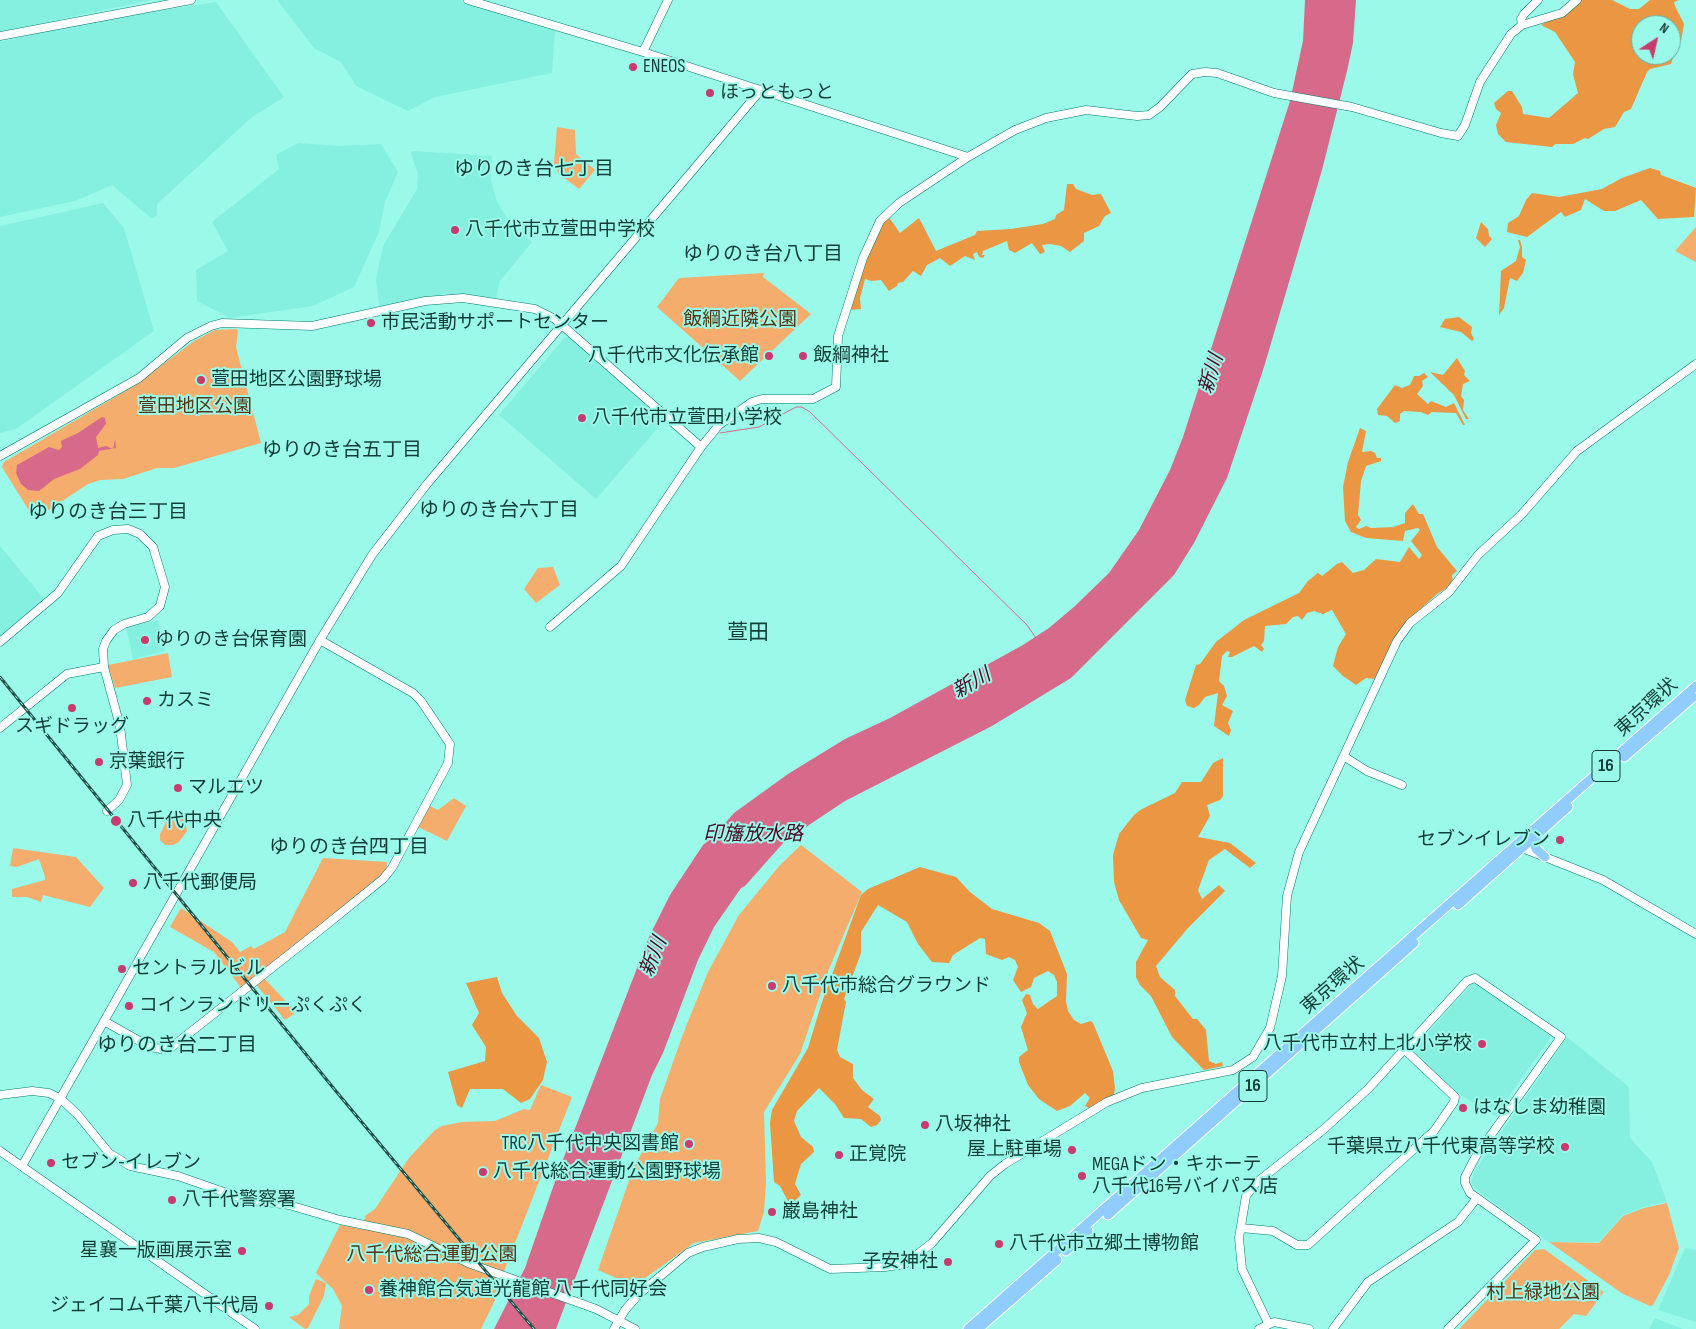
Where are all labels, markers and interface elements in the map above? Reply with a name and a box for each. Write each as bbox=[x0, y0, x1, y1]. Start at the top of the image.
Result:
north arrow bbox=[1631, 15, 1681, 65]
text: N bbox=[1656, 19, 1672, 37]
place label: ENEOS bbox=[643, 56, 685, 78]
marker: ENEOS bbox=[627, 61, 639, 73]
place label: ほっともっと bbox=[720, 82, 834, 104]
marker: ほっともっと bbox=[704, 87, 716, 99]
district label: ゆりのき台七丁目 bbox=[454, 158, 614, 182]
place label: 八千代市立萱田中学校 bbox=[465, 219, 655, 241]
marker: 八千代市立萱田中学校 bbox=[449, 224, 461, 236]
district label: ゆりのき台八丁目 bbox=[683, 243, 843, 267]
park label: 飯綱近隣公園 bbox=[683, 309, 797, 331]
place label: 市民活動サポートセンター bbox=[381, 312, 609, 334]
marker: 市民活動サポートセンター bbox=[365, 317, 377, 329]
place label: 八千代市文化伝承館 bbox=[588, 345, 759, 367]
place label: 飯綱神社 bbox=[813, 345, 889, 367]
marker: 八千代市文化伝承館 bbox=[763, 350, 775, 362]
marker: 飯綱神社 bbox=[797, 350, 809, 362]
water label: 新川 bbox=[1195, 351, 1229, 397]
place label: 萱田地区公園野球場 bbox=[211, 369, 382, 391]
marker: 萱田地区公園野球場 bbox=[195, 374, 207, 386]
park label: 萱田地区公園 bbox=[138, 396, 252, 418]
place label: 八千代市立萱田小学校 bbox=[592, 407, 782, 429]
marker: 八千代市立萱田小学校 bbox=[576, 412, 588, 424]
district label: ゆりのき台五丁目 bbox=[262, 439, 422, 463]
district label: ゆりのき台六丁目 bbox=[419, 499, 579, 523]
district label: ゆりのき台三丁目 bbox=[28, 501, 188, 525]
district label: 萱田 bbox=[727, 621, 769, 647]
place label: ゆりのき台保育園 bbox=[155, 629, 307, 651]
marker: ゆりのき台保育園 bbox=[139, 634, 151, 646]
water label: 新川 bbox=[949, 664, 995, 704]
street label: 東京環状 bbox=[1611, 674, 1683, 742]
place label: カスミ bbox=[157, 690, 214, 712]
marker: カスミ bbox=[141, 695, 153, 707]
marker: スギドラッグ bbox=[66, 702, 78, 714]
place label: スギドラッグ bbox=[15, 716, 129, 738]
road number: 16 bbox=[1592, 750, 1620, 781]
place label: 京葉銀行 bbox=[109, 751, 185, 773]
marker: 京葉銀行 bbox=[93, 756, 105, 768]
place label: マルエツ bbox=[188, 777, 264, 799]
marker: マルエツ bbox=[172, 782, 184, 794]
place label: 八千代中央 bbox=[127, 810, 222, 832]
marker: 八千代中央 bbox=[109, 814, 123, 828]
water label: 印旛放水路 bbox=[703, 823, 803, 847]
place label: セブンイレブン bbox=[1417, 829, 1550, 851]
marker: セブンイレブン bbox=[1554, 834, 1566, 846]
district label: ゆりのき台四丁目 bbox=[269, 836, 429, 860]
place label: 八千代郵便局 bbox=[143, 872, 257, 894]
marker: 八千代郵便局 bbox=[127, 877, 139, 889]
water label: 新川 bbox=[635, 934, 673, 980]
street label: 東京環状 bbox=[1297, 952, 1369, 1020]
place label: セントラルビル bbox=[132, 958, 265, 980]
marker: セントラルビル bbox=[116, 963, 128, 975]
place label: 八千代市総合グラウンド bbox=[782, 975, 991, 997]
marker: 八千代市総合グラウンド bbox=[766, 980, 778, 992]
place label: コインランドリーぷくぷく bbox=[139, 995, 367, 1017]
marker: コインランドリーぷくぷく bbox=[123, 1000, 135, 1012]
place label: 八千代市立村上北小学校 bbox=[1263, 1033, 1472, 1055]
district label: ゆりのき台二丁目 bbox=[97, 1034, 257, 1058]
marker: 八千代市立村上北小学校 bbox=[1476, 1038, 1488, 1050]
road number: 16 bbox=[1239, 1070, 1267, 1102]
place label: はなしま幼稚園 bbox=[1473, 1097, 1606, 1119]
marker: はなしま幼稚園 bbox=[1457, 1102, 1469, 1114]
place label: 八坂神社 bbox=[935, 1114, 1011, 1136]
marker: 八坂神社 bbox=[919, 1119, 931, 1131]
place label: TRC八千代中央図書館 bbox=[501, 1133, 679, 1155]
place label: 千葉県立八千代東高等学校 bbox=[1327, 1136, 1555, 1158]
marker: TRC八千代中央図書館 bbox=[683, 1138, 695, 1150]
place label: 屋上駐車場 bbox=[967, 1139, 1062, 1161]
marker: 千葉県立八千代東高等学校 bbox=[1559, 1141, 1571, 1153]
place label: 正覚院 bbox=[849, 1144, 906, 1166]
marker: 屋上駐車場 bbox=[1066, 1144, 1078, 1156]
marker: 正覚院 bbox=[833, 1149, 845, 1161]
place label: セブン-イレブン bbox=[61, 1152, 201, 1174]
place label: MEGAドン・キホーテ 八千代16号バイパス店 bbox=[1092, 1154, 1278, 1198]
marker: セブン-イレブン bbox=[45, 1157, 57, 1169]
place label: 八千代総合運動公園野球場 bbox=[493, 1161, 721, 1183]
marker: 八千代総合運動公園野球場 bbox=[477, 1166, 489, 1178]
marker: MEGAドン・キホーテ 八千代16号バイパス店 bbox=[1076, 1170, 1088, 1182]
place label: 八千代警察署 bbox=[182, 1189, 296, 1211]
marker: 八千代警察署 bbox=[166, 1194, 178, 1206]
place label: 巌島神社 bbox=[782, 1201, 858, 1223]
marker: 巌島神社 bbox=[766, 1206, 778, 1218]
place label: 八千代市立郷土博物館 bbox=[1009, 1233, 1199, 1255]
marker: 八千代市立郷土博物館 bbox=[993, 1238, 1005, 1250]
place label: 星襄一版画展示室 bbox=[80, 1240, 232, 1262]
park label: 八千代総合運動公園 bbox=[347, 1244, 517, 1266]
marker: 星襄一版画展示室 bbox=[236, 1245, 248, 1257]
place label: 子安神社 bbox=[862, 1251, 938, 1273]
marker: 子安神社 bbox=[942, 1256, 954, 1268]
place label: 養神館合気道光龍館 八千代同好会 bbox=[379, 1279, 667, 1301]
park label: 村上緑地公園 bbox=[1486, 1282, 1600, 1304]
marker: 養神館合気道光龍館 八千代同好会 bbox=[363, 1284, 375, 1296]
place label: ジェイコム千葉八千代局 bbox=[50, 1295, 259, 1317]
marker: ジェイコム千葉八千代局 bbox=[263, 1300, 275, 1312]

